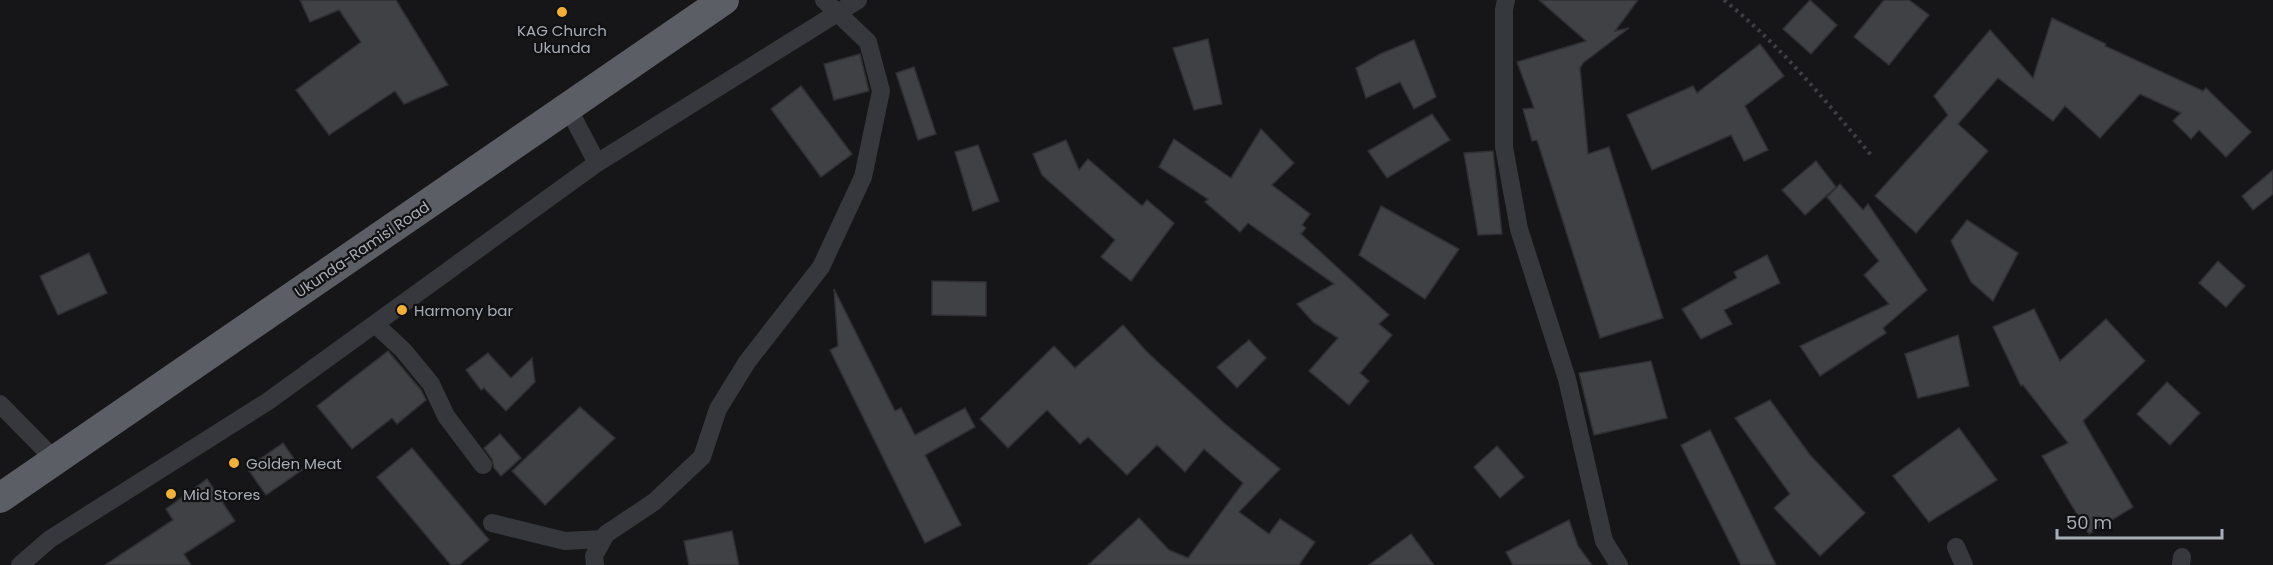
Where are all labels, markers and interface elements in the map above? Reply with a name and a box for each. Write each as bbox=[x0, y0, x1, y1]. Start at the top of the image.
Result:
marker: KAG Church Ukunda bbox=[555, 5, 569, 19]
place label: KAG Church Ukunda bbox=[517, 20, 607, 58]
street label: Ukunda-Ramisi Road bbox=[290, 196, 434, 302]
place label: Harmony bar bbox=[414, 300, 513, 321]
marker: Harmony bar bbox=[395, 303, 409, 317]
place label: Golden Meat bbox=[246, 453, 342, 474]
marker: Golden Meat bbox=[227, 456, 241, 470]
place label: Mid Stores bbox=[183, 484, 261, 505]
marker: Mid Stores bbox=[164, 487, 178, 501]
scale bar bbox=[2057, 502, 2222, 540]
text: 50 m bbox=[2066, 510, 2112, 535]

